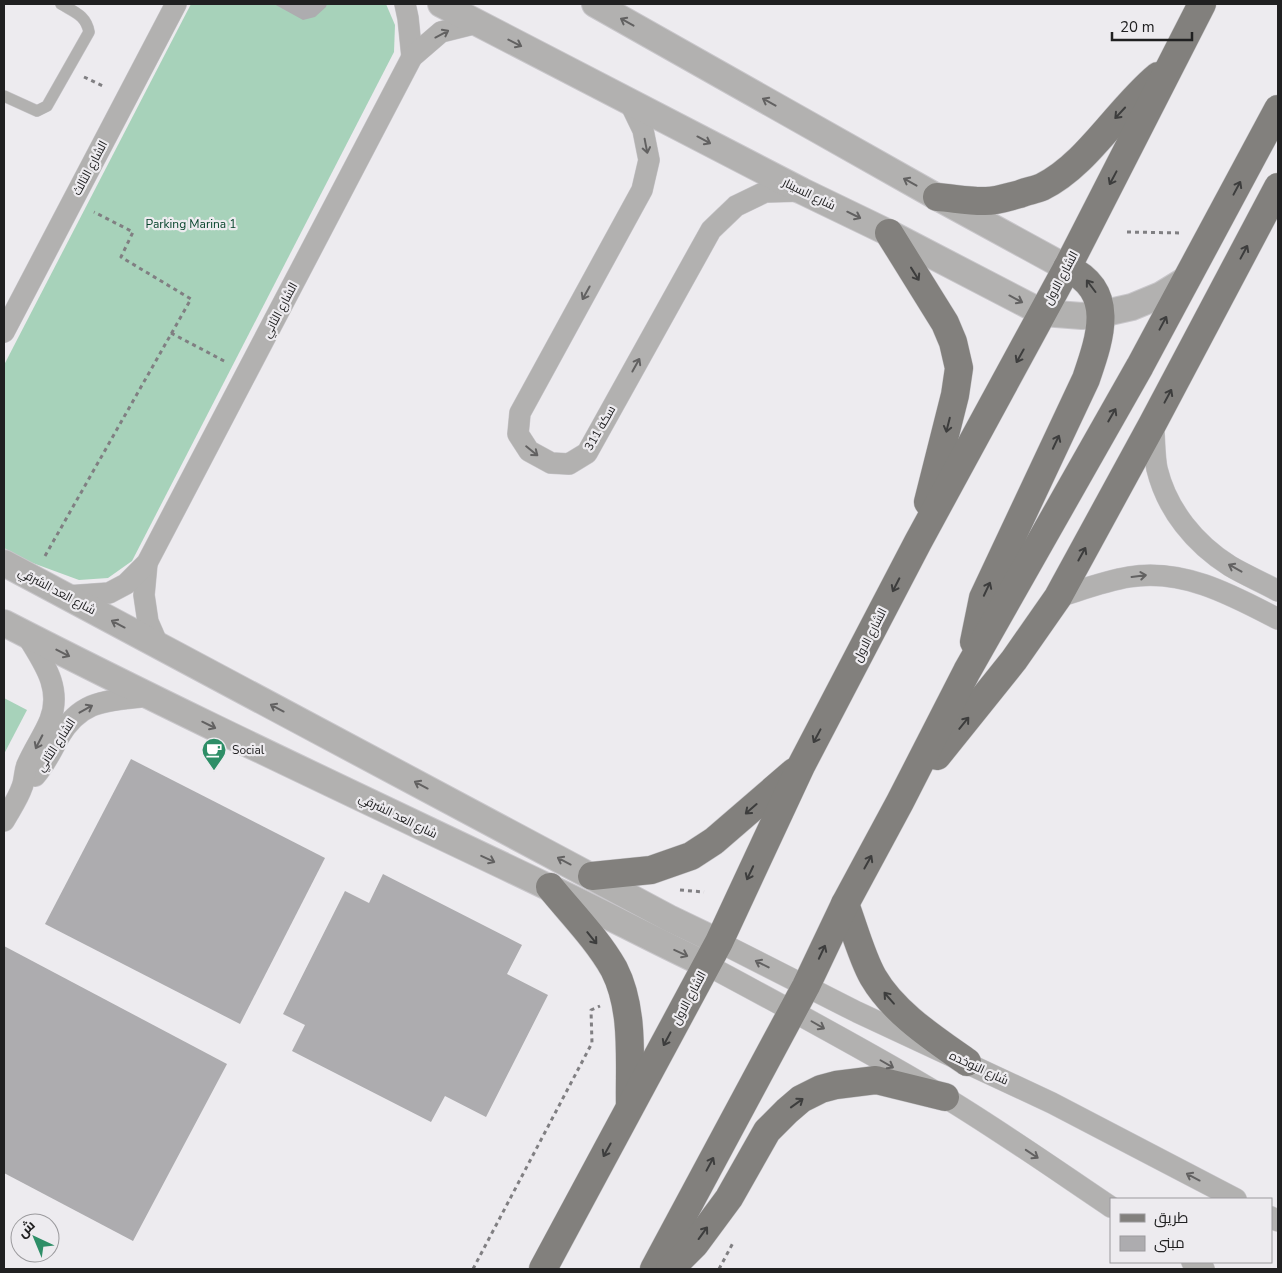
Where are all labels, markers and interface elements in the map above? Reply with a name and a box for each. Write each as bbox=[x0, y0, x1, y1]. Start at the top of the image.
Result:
scale bar bbox=[1112, 10, 1192, 42]
one-way arrow bbox=[620, 17, 635, 27]
text: 20 m bbox=[1120, 17, 1155, 37]
one-way arrow bbox=[434, 29, 449, 39]
one-way arrow bbox=[508, 38, 523, 48]
one-way arrow bbox=[761, 97, 776, 107]
one-way arrow bbox=[1114, 107, 1126, 119]
one-way arrow bbox=[696, 135, 710, 145]
street label: الشارع الثالث bbox=[69, 138, 111, 198]
one-way arrow bbox=[642, 138, 652, 154]
one-way arrow bbox=[1108, 170, 1117, 185]
street label: شارع السينار bbox=[779, 174, 838, 214]
one-way arrow bbox=[903, 177, 918, 187]
one-way arrow bbox=[1232, 181, 1242, 195]
one-way arrow bbox=[846, 211, 861, 220]
park label: Parking Marina 1 bbox=[146, 216, 236, 232]
one-way arrow bbox=[1239, 245, 1249, 260]
street label: الشارع الاول bbox=[1040, 248, 1082, 308]
one-way arrow bbox=[910, 267, 920, 281]
street label: الشارع الثاني bbox=[259, 279, 303, 341]
one-way arrow bbox=[1085, 280, 1096, 293]
one-way arrow bbox=[581, 286, 591, 301]
one-way arrow bbox=[1009, 294, 1024, 304]
one-way arrow bbox=[1159, 316, 1168, 331]
one-way arrow bbox=[1015, 348, 1025, 363]
one-way arrow bbox=[631, 358, 641, 373]
one-way arrow bbox=[1164, 389, 1173, 404]
street label: سكة 311 bbox=[581, 403, 619, 453]
one-way arrow bbox=[1108, 408, 1118, 423]
one-way arrow bbox=[943, 416, 952, 432]
one-way arrow bbox=[1052, 435, 1062, 450]
one-way arrow bbox=[526, 445, 539, 456]
one-way arrow bbox=[1077, 547, 1087, 562]
one-way arrow bbox=[1228, 563, 1243, 572]
street label: شارع العد الشرقي bbox=[14, 564, 99, 620]
one-way arrow bbox=[1131, 571, 1147, 581]
one-way arrow bbox=[891, 577, 900, 592]
one-way arrow bbox=[983, 582, 993, 597]
street label: الشارع الاول bbox=[850, 605, 890, 665]
one-way arrow bbox=[111, 619, 126, 629]
one-way arrow bbox=[55, 648, 70, 658]
one-way arrow bbox=[271, 703, 285, 713]
one-way arrow bbox=[78, 704, 93, 714]
street label: الشارع الثاني bbox=[33, 715, 81, 776]
one-way arrow bbox=[958, 717, 969, 730]
one-way arrow bbox=[201, 720, 216, 730]
one-way arrow bbox=[812, 729, 822, 744]
one-way arrow bbox=[34, 735, 44, 750]
cafe icon: Social bbox=[201, 737, 227, 771]
place label: Social bbox=[232, 742, 265, 758]
one-way arrow bbox=[413, 780, 428, 790]
street label: شارع العد الشرقي bbox=[355, 790, 440, 844]
one-way arrow bbox=[744, 803, 757, 815]
one-way arrow bbox=[480, 854, 495, 864]
one-way arrow bbox=[863, 854, 873, 869]
one-way arrow bbox=[557, 856, 572, 866]
one-way arrow bbox=[745, 865, 754, 880]
one-way arrow bbox=[586, 932, 597, 945]
one-way arrow bbox=[818, 945, 827, 960]
one-way arrow bbox=[673, 949, 688, 958]
one-way arrow bbox=[755, 959, 770, 969]
street label: الشارع الاول bbox=[668, 968, 710, 1028]
one-way arrow bbox=[883, 991, 895, 1004]
one-way arrow bbox=[811, 1021, 825, 1031]
one-way arrow bbox=[662, 1031, 672, 1046]
street label: شارع النوخده bbox=[947, 1047, 1011, 1089]
one-way arrow bbox=[879, 1060, 893, 1070]
one-way arrow bbox=[790, 1097, 804, 1108]
one-way arrow bbox=[602, 1143, 612, 1158]
one-way arrow bbox=[1024, 1149, 1038, 1159]
one-way arrow bbox=[705, 1157, 715, 1172]
one-way arrow bbox=[1186, 1172, 1201, 1181]
legend bbox=[1110, 1198, 1272, 1263]
text: طريق bbox=[1154, 1208, 1188, 1228]
north arrow bbox=[10, 1213, 60, 1263]
text: ش bbox=[13, 1216, 39, 1242]
one-way arrow bbox=[698, 1226, 708, 1240]
text: مبنى bbox=[1154, 1233, 1185, 1253]

